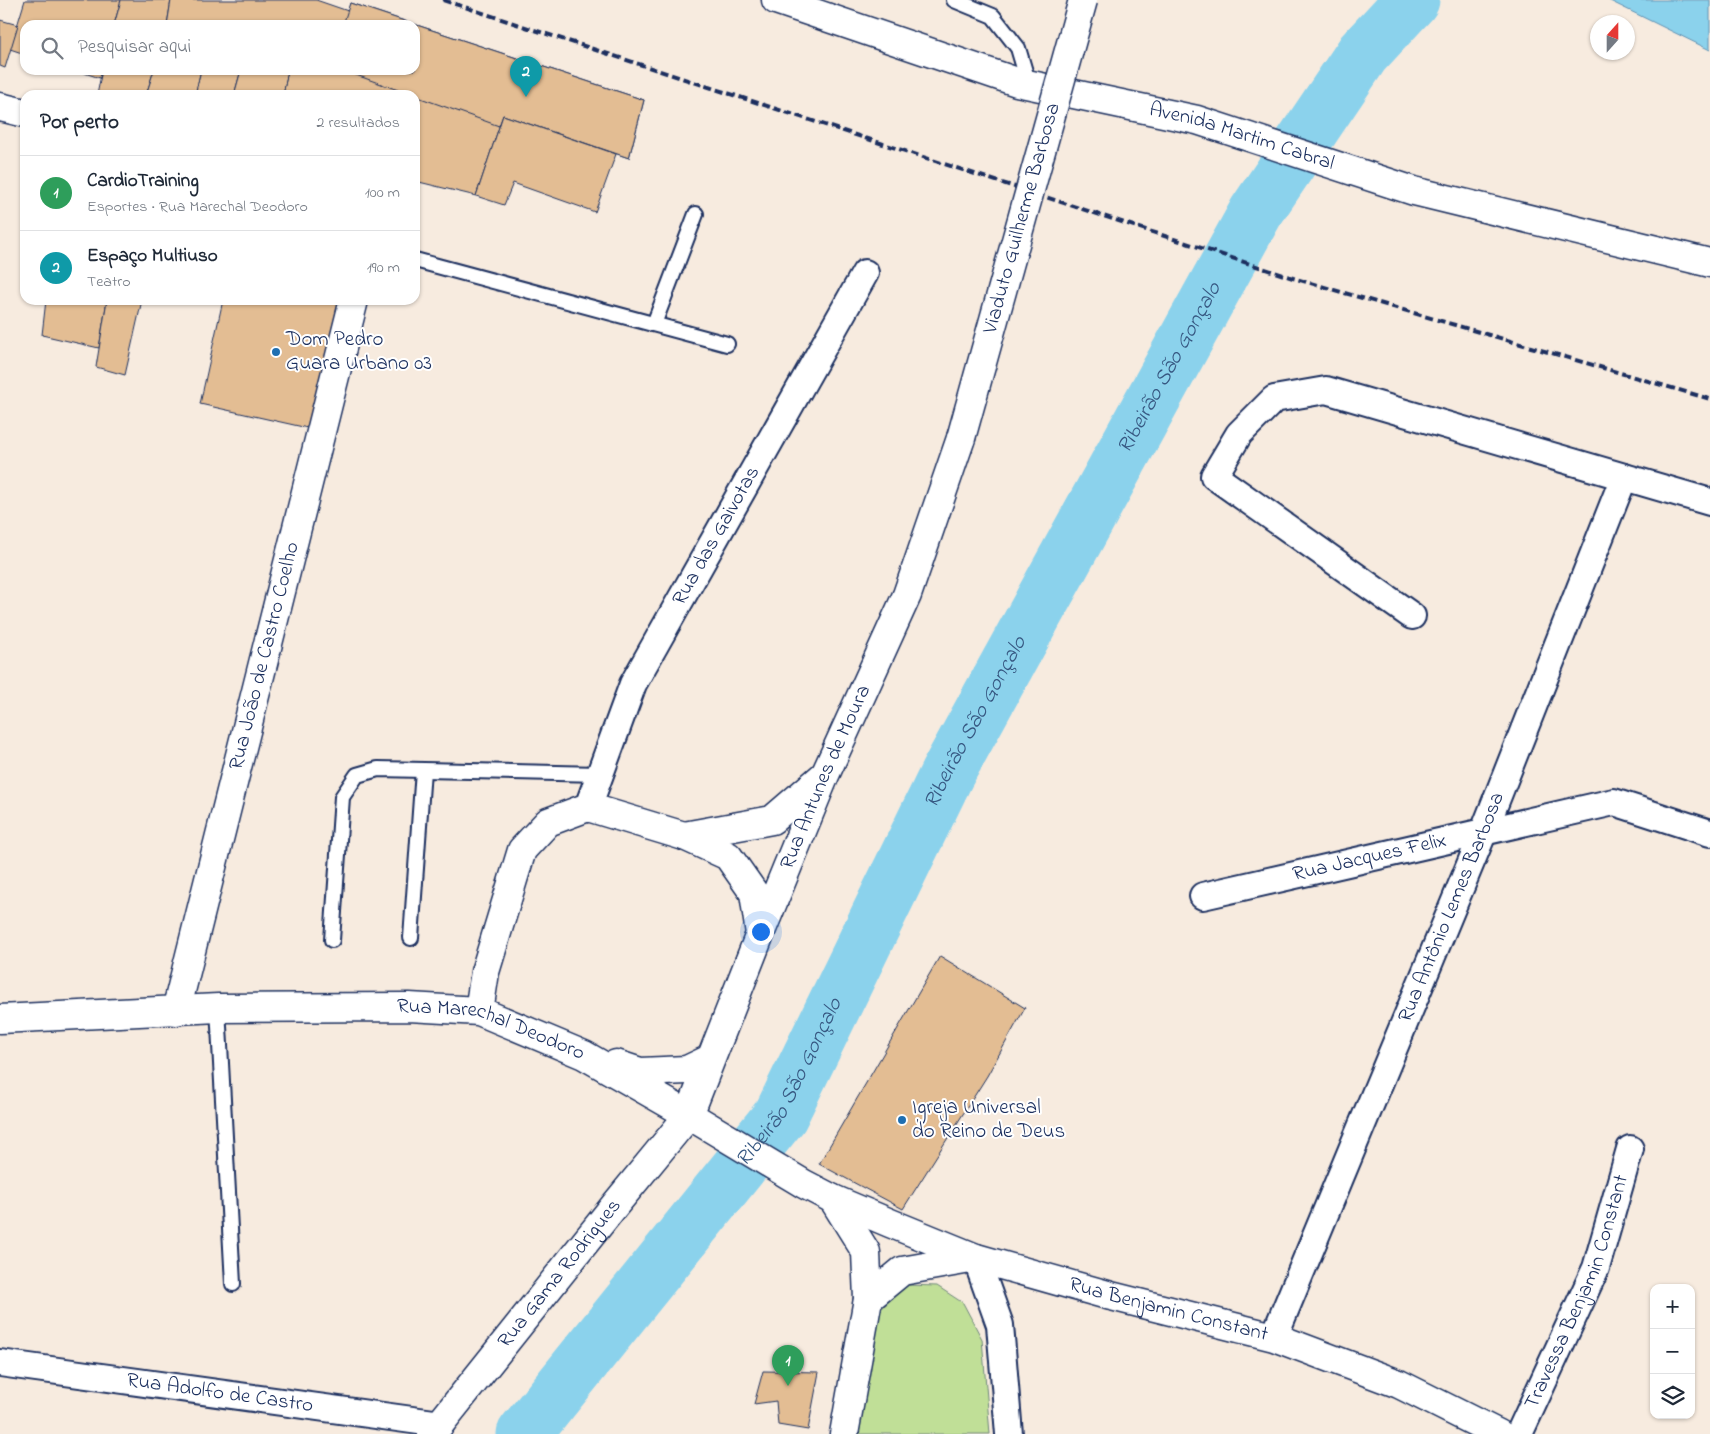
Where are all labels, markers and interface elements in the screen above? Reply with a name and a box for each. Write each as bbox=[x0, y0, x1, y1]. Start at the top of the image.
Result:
north arrow bbox=[1590, 15, 1635, 60]
search box bbox=[20, 20, 420, 75]
icon: search bbox=[38, 34, 66, 62]
text: Pesquisar aqui bbox=[78, 34, 191, 61]
pin: 2 bbox=[510, 56, 542, 97]
street label: Avenida Martim Cabral bbox=[1146, 95, 1338, 179]
street label: Viaduto Guilherme Barbosa bbox=[975, 99, 1069, 338]
text: Por perto bbox=[40, 108, 119, 138]
text: 2 resultados bbox=[317, 111, 400, 135]
text: CardioTraining bbox=[87, 168, 199, 195]
text: 1 bbox=[53, 181, 59, 205]
text: 100 m bbox=[365, 181, 400, 205]
text: Esportes · Rua Marechal Deodoro bbox=[87, 195, 308, 219]
text: Espaço Multiuso bbox=[87, 243, 218, 270]
text: 2 bbox=[52, 256, 60, 280]
text: 190 m bbox=[367, 256, 400, 280]
text: Teatro bbox=[87, 270, 131, 294]
water label: Ribeirão São Gonçalo bbox=[1110, 275, 1231, 460]
place label: Dom Pedro Guara Urbano 03 bbox=[285, 325, 432, 379]
marker: Dom Pedro Guara Urbano 03 bbox=[270, 346, 282, 358]
street label: Rua das Gaivotas bbox=[665, 461, 768, 611]
street label: Rua João de Castro Coelho bbox=[222, 539, 308, 773]
water label: Ribeirão São Gonçalo bbox=[917, 629, 1036, 814]
street label: Rua Antunes de Moura bbox=[773, 680, 879, 874]
street label: Rua Antônio Lemes Barbosa bbox=[1391, 788, 1513, 1027]
street label: Rua Jacques Felix bbox=[1290, 826, 1450, 890]
your location bbox=[748, 919, 774, 945]
water label: Ribeirão São Gonçalo bbox=[729, 991, 852, 1174]
street label: Rua Marechal Deodoro bbox=[397, 992, 589, 1069]
place label: Igreja Universal do Reino de Deus bbox=[912, 1093, 1065, 1147]
marker: Igreja Universal do Reino de Deus bbox=[896, 1114, 908, 1126]
street label: Travessa Benjamin Constant bbox=[1517, 1171, 1637, 1414]
street label: Rua Gama Rodrigues bbox=[491, 1193, 629, 1355]
street label: Rua Benjamin Constant bbox=[1065, 1270, 1271, 1350]
map controls bbox=[1650, 1284, 1695, 1419]
button: + bbox=[1650, 1284, 1695, 1329]
button: − bbox=[1650, 1329, 1695, 1374]
pin: 1 bbox=[772, 1345, 804, 1386]
street label: Rua Adolfo de Castro bbox=[125, 1366, 315, 1421]
button: layers bbox=[1650, 1374, 1695, 1419]

